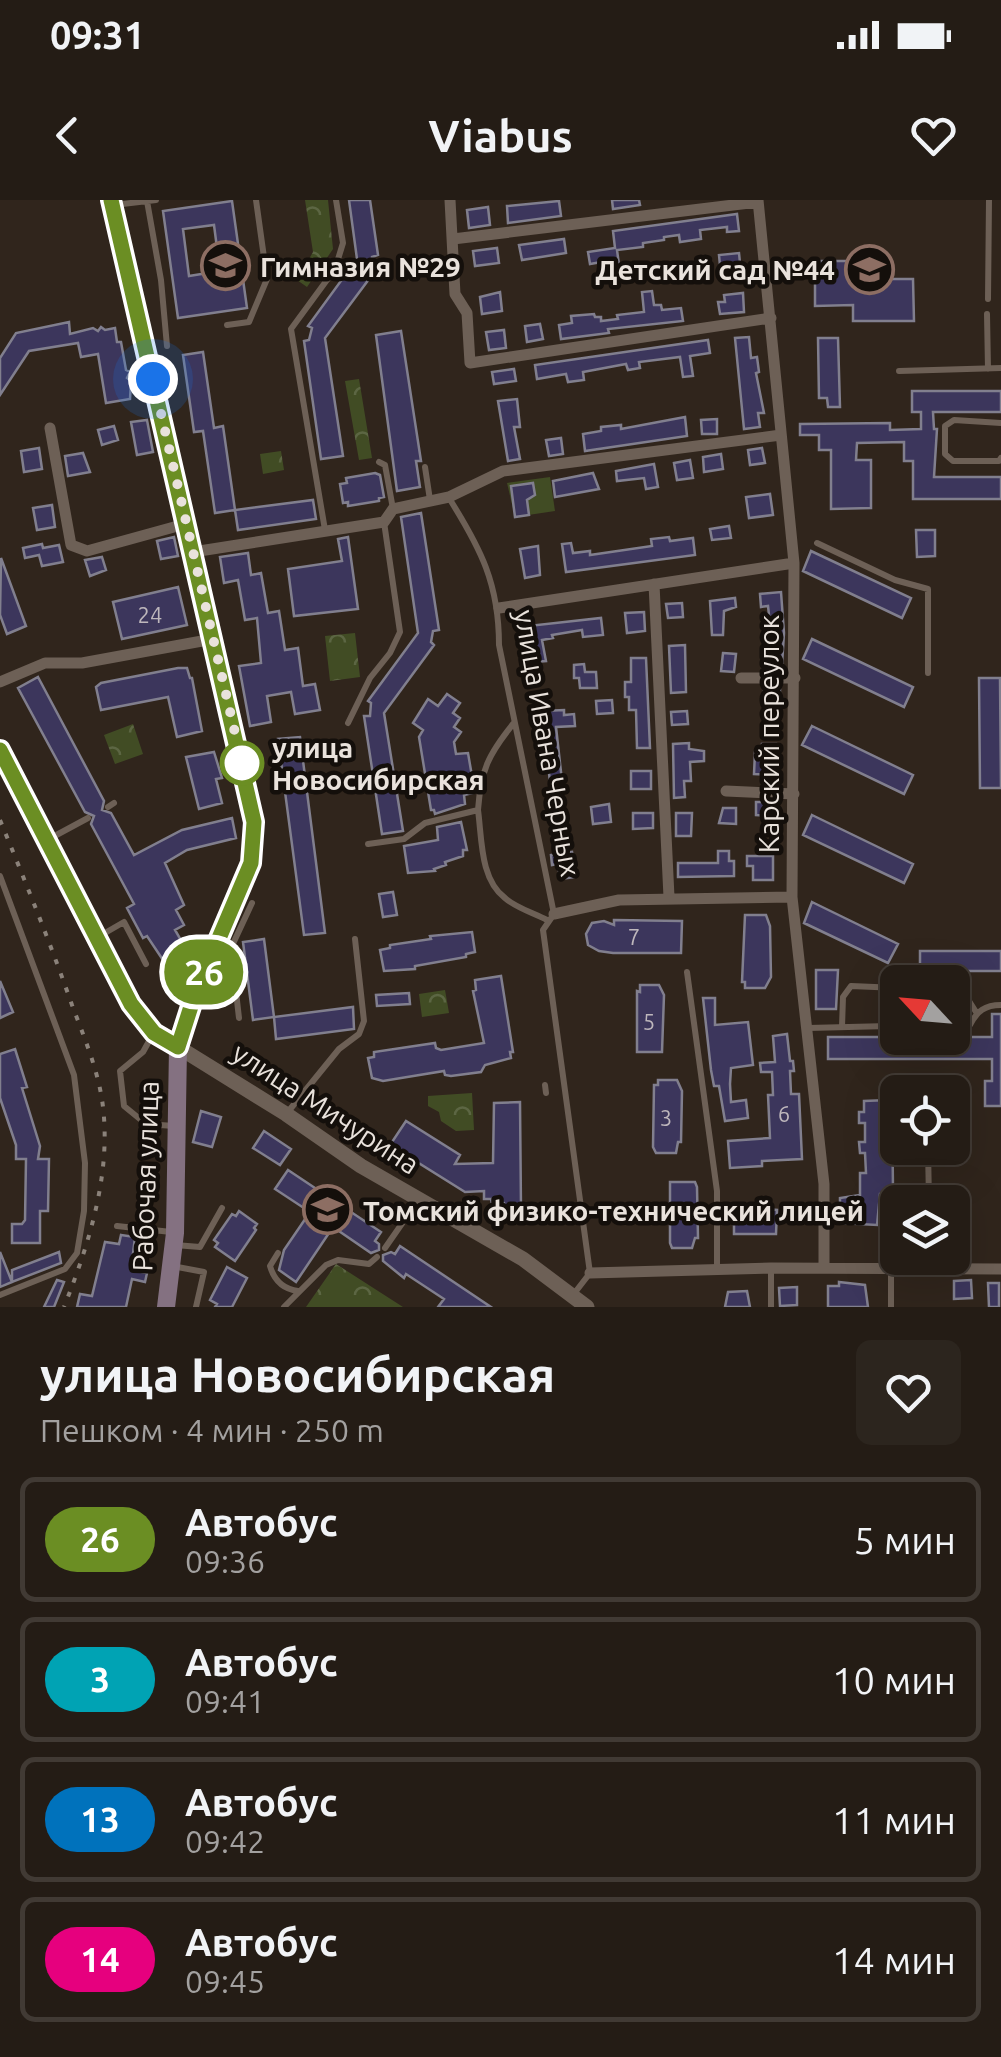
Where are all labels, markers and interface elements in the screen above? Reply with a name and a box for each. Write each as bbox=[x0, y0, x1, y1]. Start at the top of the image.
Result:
text: 09:31 bbox=[50, 14, 145, 56]
icon: back bbox=[40, 108, 95, 163]
icon: heart bbox=[906, 108, 961, 163]
text: Viabus bbox=[428, 110, 573, 161]
school or university icon: Гимназия №29 bbox=[199, 240, 251, 292]
school or university icon: Детский сад №44 bbox=[844, 243, 896, 295]
place label: Гимназия №29 bbox=[260, 251, 461, 282]
place label: Детский сад №44 bbox=[595, 254, 835, 285]
your location bbox=[128, 354, 178, 404]
house number: 24 bbox=[138, 602, 162, 627]
street label: улица Ивана Черных bbox=[509, 607, 587, 879]
street label: Карский переулок bbox=[753, 615, 784, 853]
place label: улица Новосибирская bbox=[272, 732, 485, 795]
marker: улица Новосибирская bbox=[221, 742, 263, 784]
house number: 7 bbox=[628, 924, 640, 949]
line badge: 26 bbox=[159, 940, 249, 1004]
text: 26 bbox=[184, 952, 224, 992]
north arrow bbox=[880, 965, 970, 1055]
map controls bbox=[880, 965, 970, 1275]
house number: 5 bbox=[643, 1009, 655, 1034]
street label: улица Мичурина bbox=[227, 1036, 425, 1180]
button: locate bbox=[880, 1075, 970, 1165]
street label: Рабочая улица bbox=[126, 1080, 164, 1272]
house number: 6 bbox=[778, 1101, 790, 1126]
house number: 3 bbox=[660, 1105, 672, 1130]
school or university icon: Томский физико-технический лицей bbox=[302, 1184, 354, 1236]
button: layers bbox=[880, 1185, 970, 1275]
place label: Томский физико-технический лицей bbox=[363, 1195, 864, 1226]
button: heart bbox=[856, 1340, 961, 1445]
text: улица Новосибирская bbox=[40, 1347, 555, 1401]
text: Пешком · 4 мин · 250 m bbox=[40, 1412, 384, 1448]
text: Автобус bbox=[185, 1501, 338, 1543]
text: 26 bbox=[80, 1519, 120, 1559]
text: 5 мин bbox=[854, 1519, 956, 1561]
text: 09:36 bbox=[185, 1543, 265, 1579]
text: Автобус bbox=[185, 1641, 338, 1683]
text: 3 bbox=[90, 1659, 110, 1699]
text: 10 мин bbox=[832, 1659, 956, 1701]
text: 09:41 bbox=[185, 1683, 265, 1719]
text: Автобус bbox=[185, 1781, 338, 1823]
text: 13 bbox=[80, 1799, 120, 1839]
text: 11 мин bbox=[832, 1799, 956, 1841]
text: 09:42 bbox=[185, 1823, 265, 1859]
text: Автобус bbox=[185, 1921, 338, 1963]
text: 14 bbox=[80, 1939, 120, 1979]
text: 14 мин bbox=[832, 1939, 956, 1981]
text: 09:45 bbox=[185, 1963, 265, 1999]

